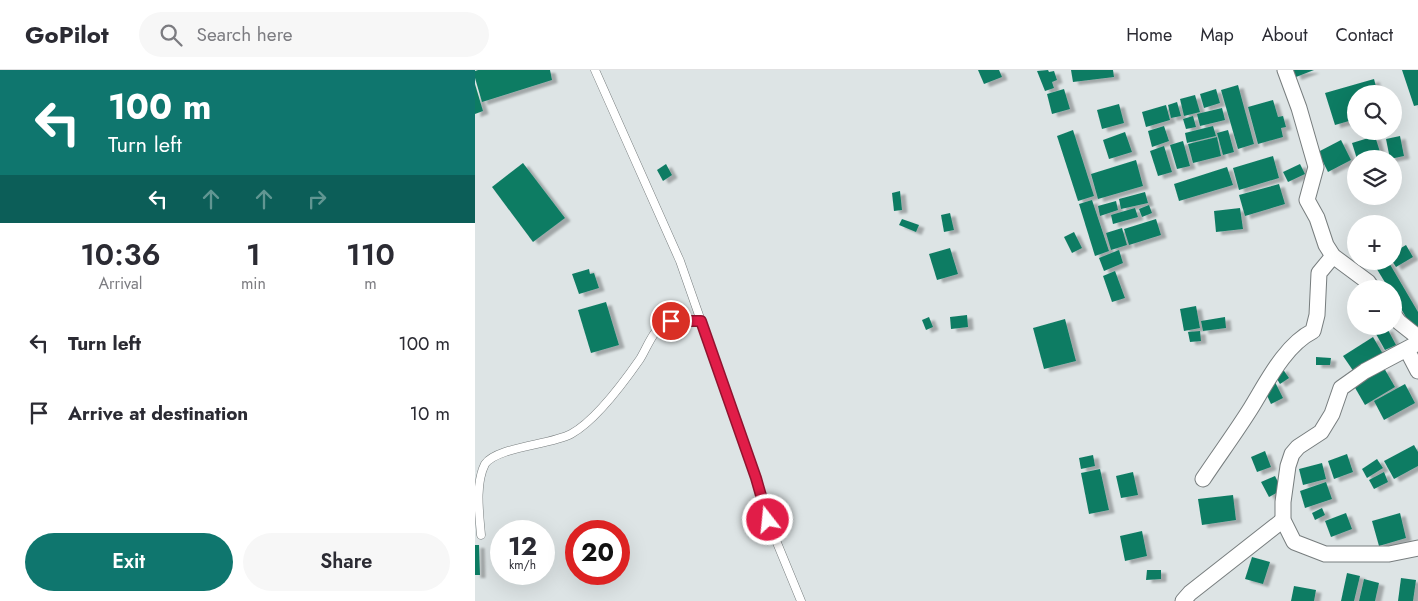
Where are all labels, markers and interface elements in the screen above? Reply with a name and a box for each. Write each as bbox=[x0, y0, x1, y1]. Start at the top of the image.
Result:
search box bbox=[139, 12, 489, 57]
text: GoPilot bbox=[25, 17, 109, 52]
icon: search bbox=[157, 21, 185, 49]
text: Search here bbox=[197, 21, 293, 48]
text: Home bbox=[1126, 22, 1172, 48]
text: Map bbox=[1200, 22, 1234, 48]
text: About bbox=[1262, 22, 1307, 48]
text: Contact bbox=[1335, 22, 1393, 48]
text: 100 m bbox=[108, 82, 211, 132]
map controls bbox=[1347, 85, 1402, 335]
button: search bbox=[1347, 85, 1402, 140]
icon: left bbox=[25, 90, 90, 155]
text: Turn left bbox=[108, 128, 182, 160]
button: layers bbox=[1347, 150, 1402, 205]
icon: left bbox=[144, 185, 172, 213]
icon: ahead bbox=[197, 185, 225, 213]
icon: ahead bbox=[250, 185, 278, 213]
icon: right bbox=[303, 185, 331, 213]
button: + bbox=[1347, 215, 1402, 270]
text: 10:36 bbox=[80, 233, 161, 276]
text: 1 bbox=[246, 233, 261, 276]
text: 110 bbox=[346, 233, 395, 276]
text: Arrival bbox=[98, 272, 143, 295]
text: min bbox=[241, 272, 266, 295]
text: m bbox=[364, 272, 377, 295]
button: − bbox=[1347, 280, 1402, 335]
pin bbox=[650, 300, 692, 342]
icon: arrive bbox=[657, 307, 685, 335]
icon: left bbox=[25, 329, 53, 357]
text: Turn left bbox=[68, 330, 141, 357]
text: 100 m bbox=[398, 330, 450, 357]
icon: arrive bbox=[25, 399, 53, 427]
text: Arrive at destination bbox=[68, 400, 248, 427]
text: 10 m bbox=[410, 400, 450, 427]
position arrow bbox=[741, 493, 793, 545]
speed limit sign: 20 bbox=[565, 520, 630, 585]
text: 12 bbox=[508, 528, 537, 564]
button: Exit bbox=[25, 533, 233, 591]
button: Share bbox=[243, 533, 450, 591]
text: km/h bbox=[509, 556, 536, 574]

